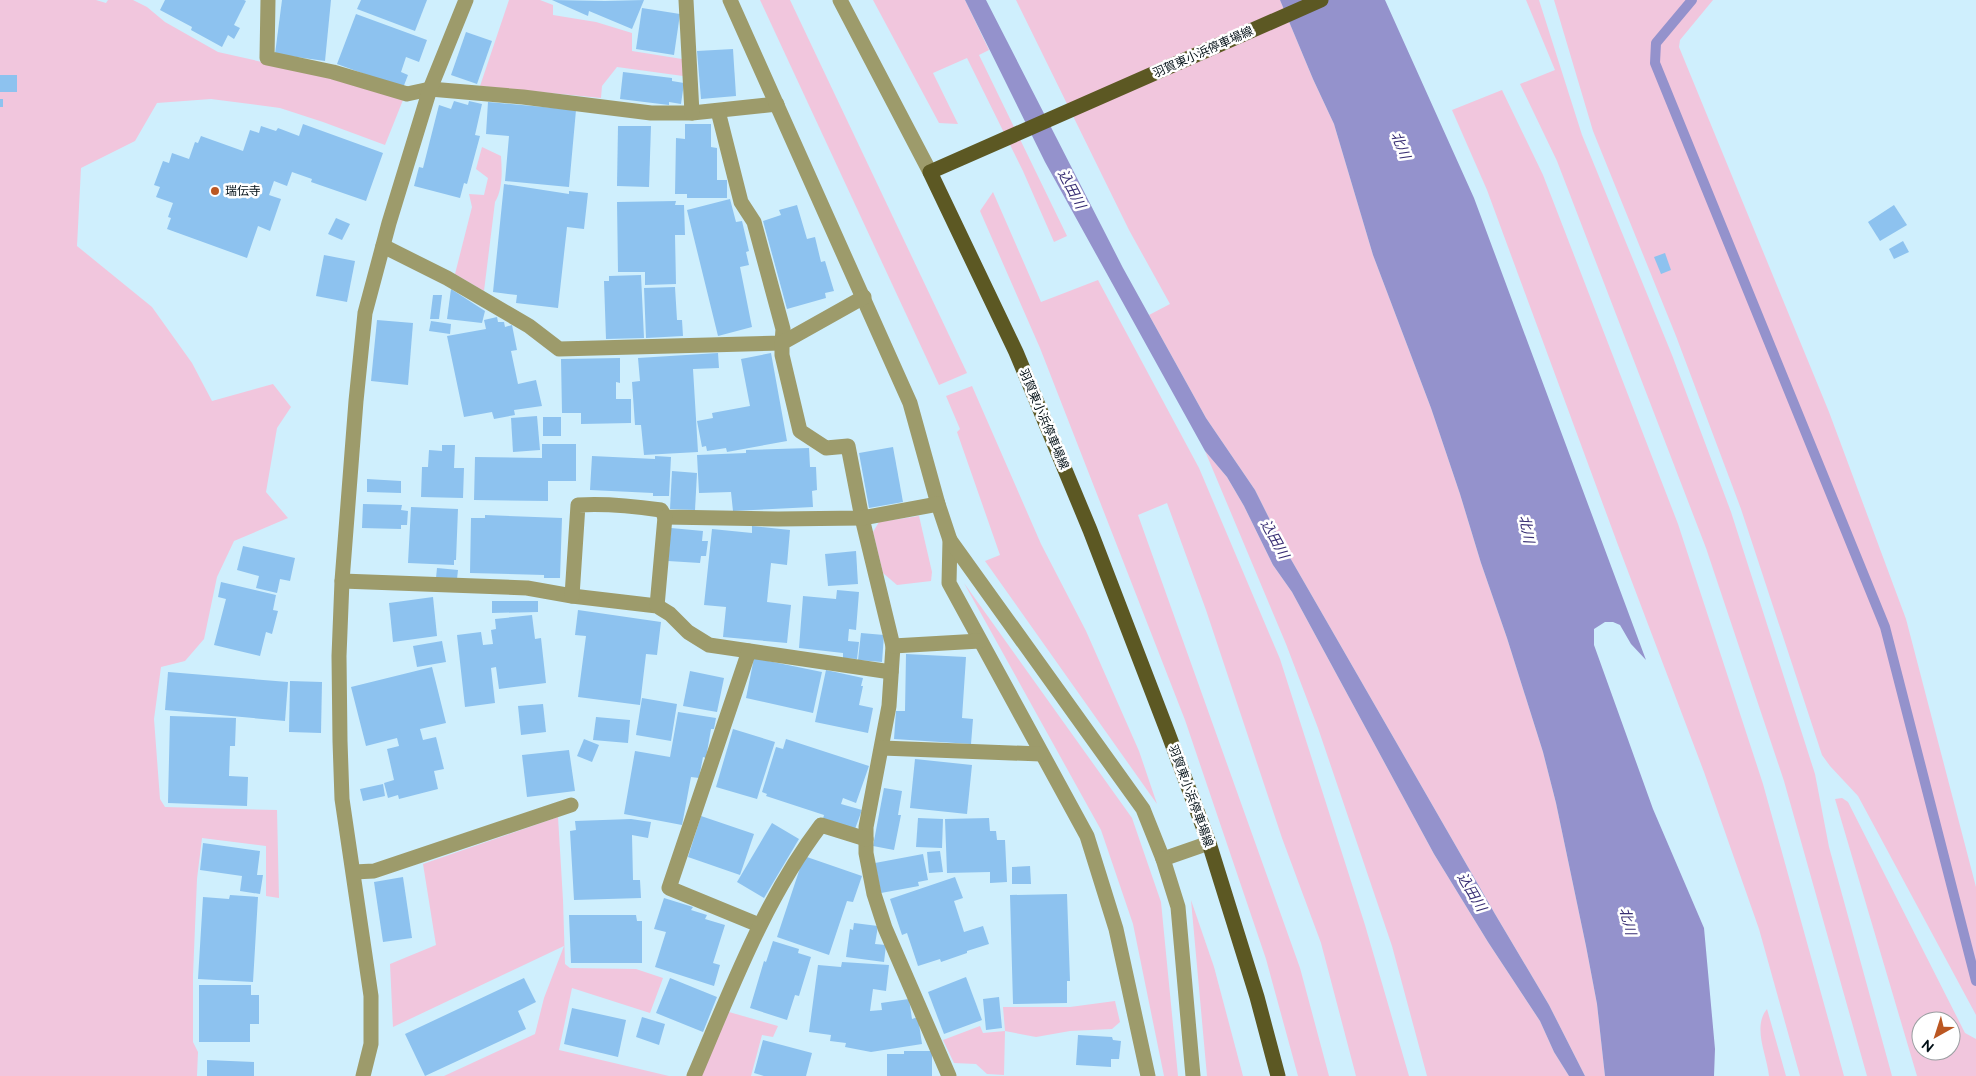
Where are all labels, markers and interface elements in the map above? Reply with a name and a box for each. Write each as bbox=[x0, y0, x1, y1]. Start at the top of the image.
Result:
street label: 羽賀東小浜停車場線 bbox=[1151, 24, 1255, 80]
water label: 北川 bbox=[1388, 129, 1414, 163]
water label: 込田川 bbox=[1055, 167, 1090, 213]
place label: 瑞伝寺 bbox=[225, 184, 261, 198]
marker: 瑞伝寺 bbox=[209, 185, 221, 197]
street label: 羽賀東小浜停車場線 bbox=[1016, 367, 1072, 471]
water label: 北川 bbox=[1516, 514, 1538, 546]
water label: 込田川 bbox=[1258, 517, 1293, 563]
street label: 羽賀東小浜停車場線 bbox=[1166, 743, 1216, 849]
water label: 込田川 bbox=[1454, 870, 1491, 916]
water label: 北川 bbox=[1617, 905, 1640, 938]
north arrow bbox=[1911, 1011, 1961, 1061]
text: N bbox=[1919, 1037, 1937, 1056]

